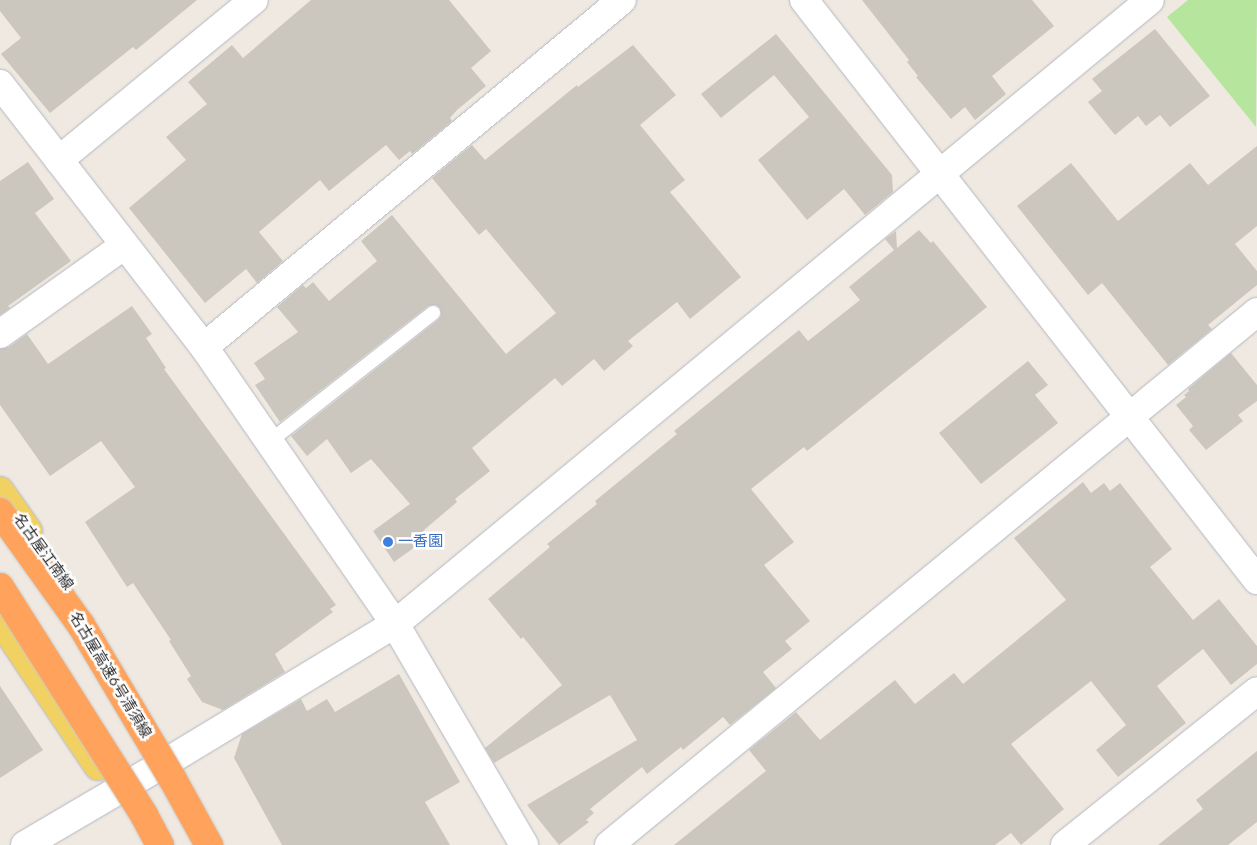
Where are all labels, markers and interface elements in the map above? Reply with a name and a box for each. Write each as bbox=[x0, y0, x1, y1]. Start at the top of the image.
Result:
street label: 名古屋江南線 bbox=[9, 510, 77, 594]
place label: 一香園 bbox=[398, 533, 443, 551]
marker: 一香園 bbox=[382, 536, 394, 548]
street label: 名古屋高速6号清須線 bbox=[65, 609, 155, 741]

